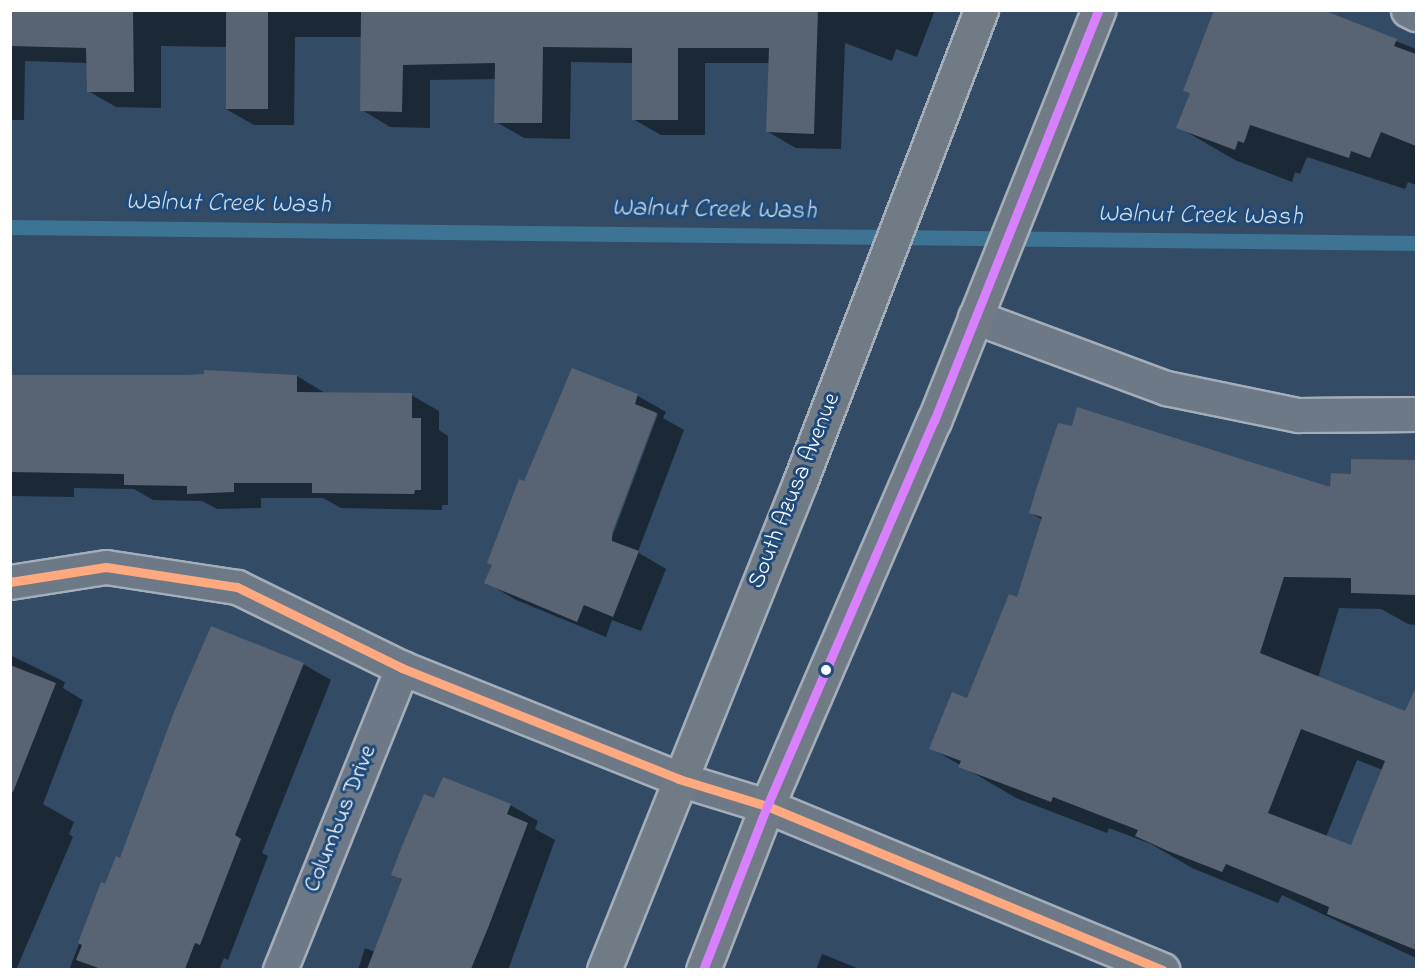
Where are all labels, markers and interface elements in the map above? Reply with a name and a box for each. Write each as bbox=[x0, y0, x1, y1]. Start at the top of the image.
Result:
water label: Walnut Creek Wash bbox=[125, 188, 331, 222]
water label: Walnut Creek Wash bbox=[611, 194, 817, 228]
water label: Walnut Creek Wash bbox=[1097, 200, 1303, 234]
street label: South Azusa Avenue bbox=[743, 389, 847, 593]
unlabelled marker bbox=[820, 664, 832, 676]
street label: Columbus Drive bbox=[298, 741, 384, 897]

